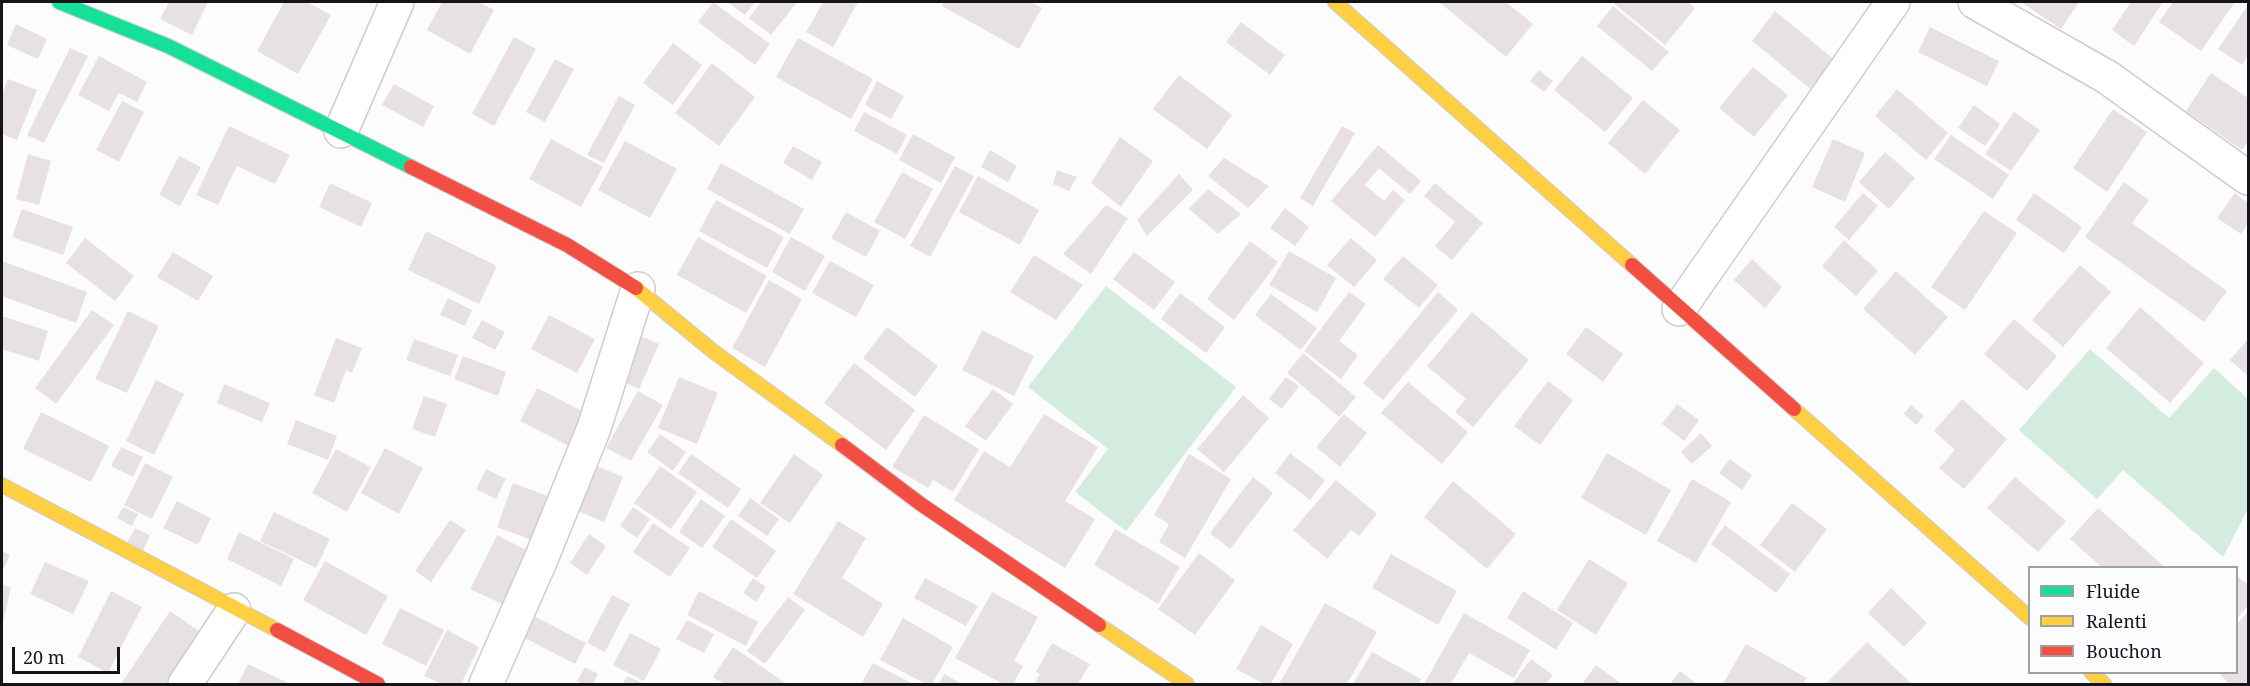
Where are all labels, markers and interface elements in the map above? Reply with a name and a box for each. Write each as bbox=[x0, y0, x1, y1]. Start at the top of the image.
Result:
legend bbox=[2028, 566, 2238, 674]
text: Fluide bbox=[2086, 579, 2140, 603]
text: Ralenti bbox=[2086, 609, 2147, 633]
scale bar bbox=[15, 635, 123, 673]
text: Bouchon bbox=[2086, 639, 2162, 663]
text: 20 m bbox=[23, 645, 65, 669]

